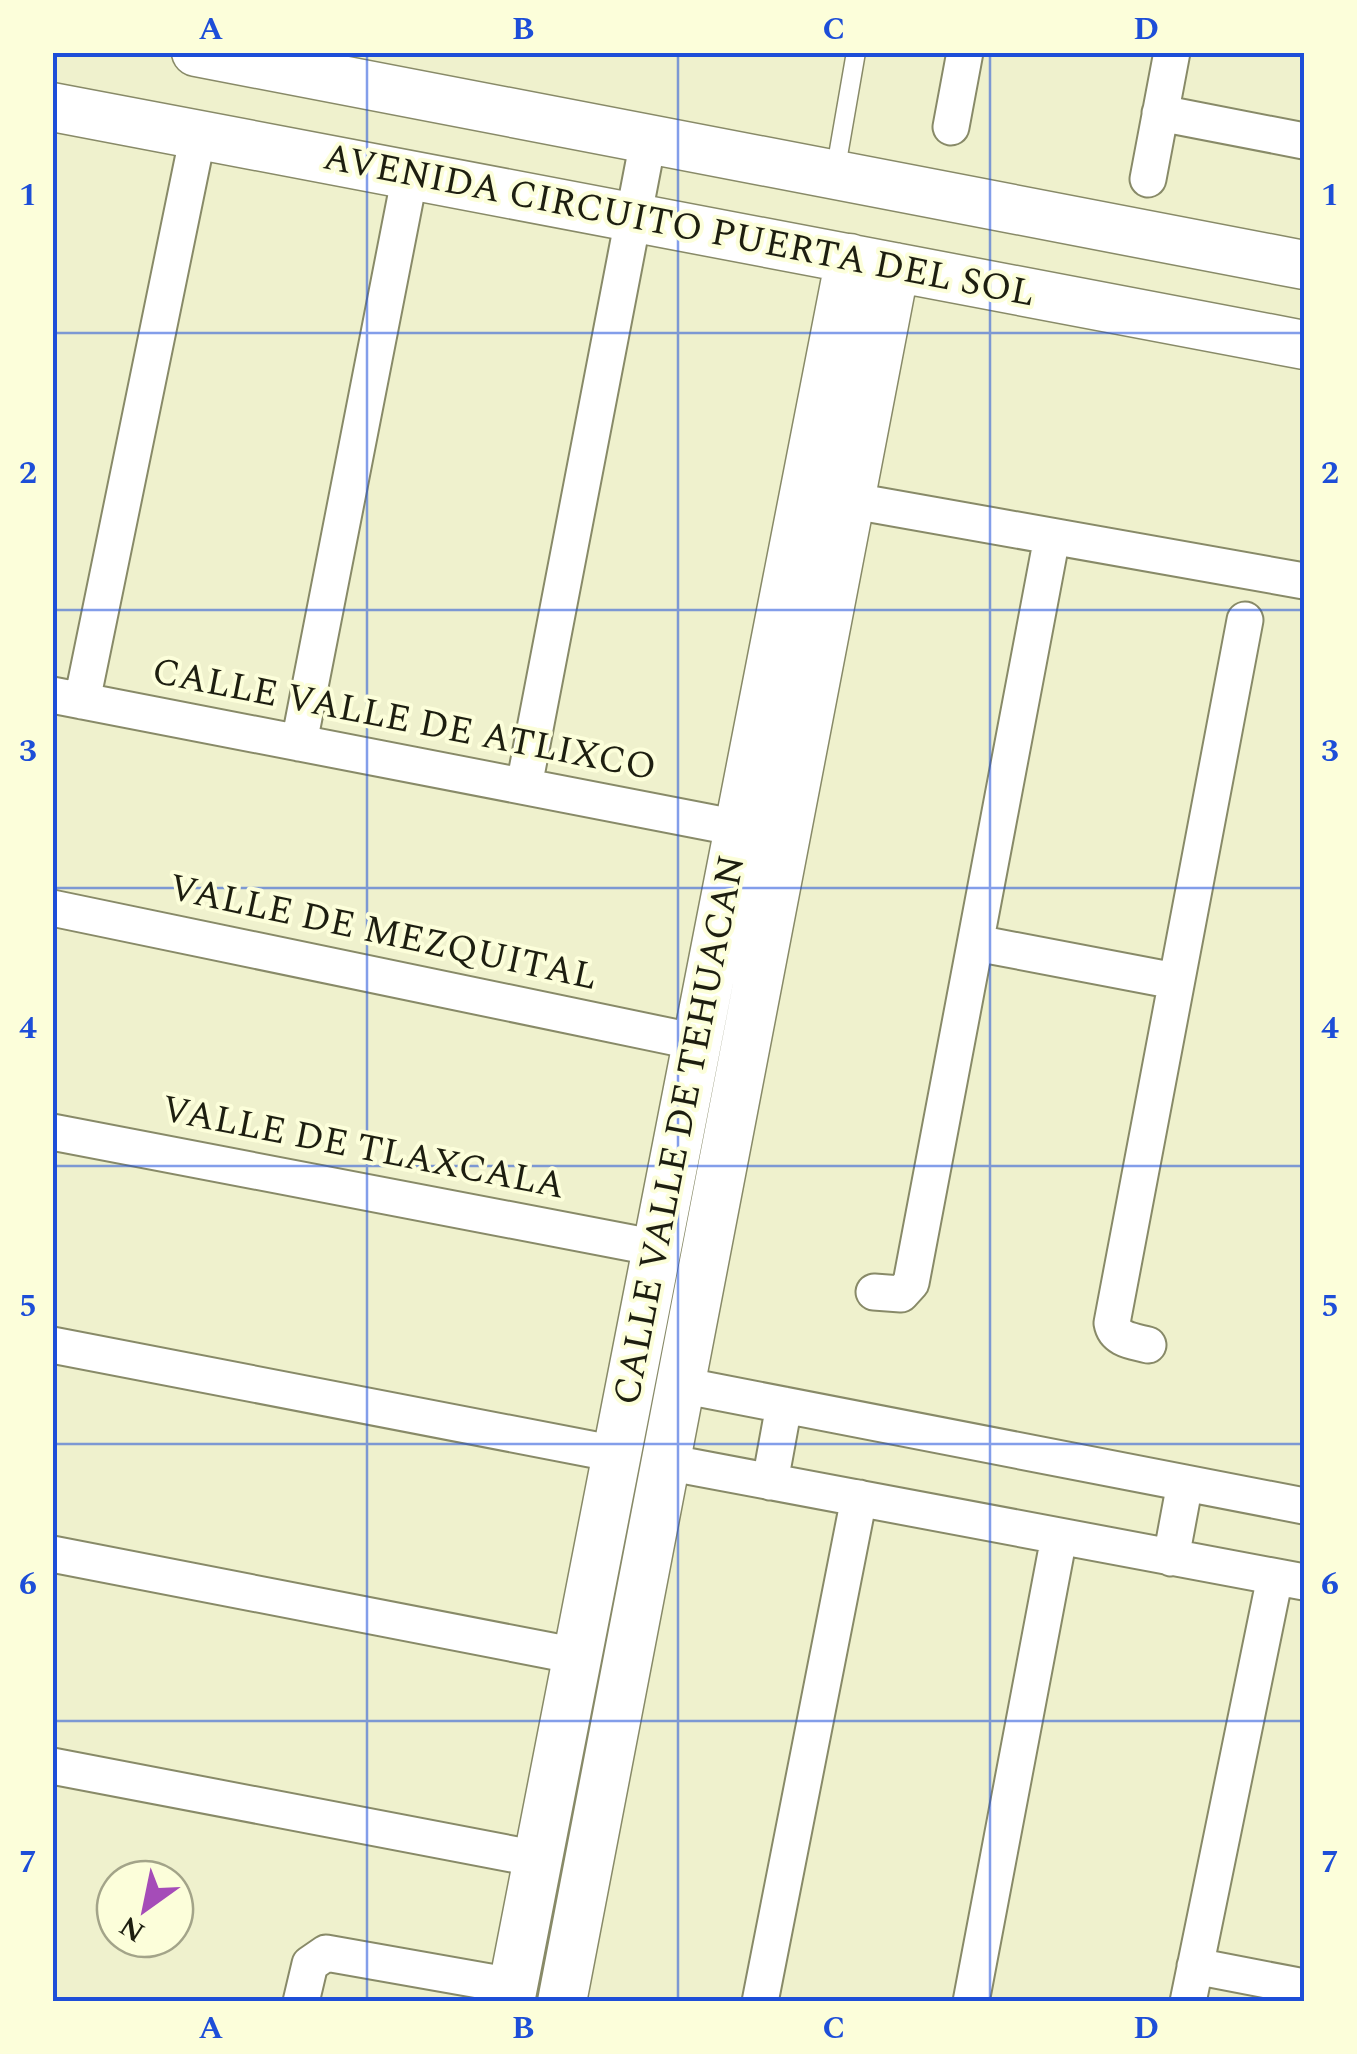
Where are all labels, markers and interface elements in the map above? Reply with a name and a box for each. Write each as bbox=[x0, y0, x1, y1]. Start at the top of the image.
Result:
text: A bbox=[199, 5, 224, 54]
text: B bbox=[512, 5, 534, 54]
text: C bbox=[823, 5, 845, 54]
text: D bbox=[1133, 5, 1159, 54]
street label: AVENIDA CIRCUITO PUERTA DEL SOL bbox=[318, 128, 1040, 324]
text: 1 bbox=[19, 171, 37, 220]
text: 1 bbox=[1321, 171, 1339, 220]
text: 2 bbox=[19, 449, 37, 498]
text: 2 bbox=[1321, 449, 1339, 498]
street label: CALLE VALLE DE ATLIXCO bbox=[147, 643, 661, 797]
text: 3 bbox=[19, 727, 37, 776]
text: 3 bbox=[1321, 727, 1339, 776]
street label: CALLE VALLE DE TEHUACAN bbox=[598, 850, 762, 1410]
street label: VALLE DE MEZQUITAL bbox=[163, 859, 603, 1007]
text: 4 bbox=[19, 1004, 37, 1053]
text: 4 bbox=[1321, 1004, 1339, 1053]
street label: VALLE DE TLAXCALA bbox=[156, 1080, 570, 1216]
text: 5 bbox=[19, 1282, 37, 1331]
text: 5 bbox=[1321, 1282, 1339, 1331]
text: 6 bbox=[19, 1560, 37, 1609]
text: 6 bbox=[1321, 1560, 1339, 1609]
text: 7 bbox=[19, 1838, 37, 1887]
text: 7 bbox=[1321, 1838, 1339, 1887]
north arrow bbox=[95, 1859, 195, 1959]
text: N bbox=[111, 1904, 153, 1953]
text: A bbox=[199, 2004, 224, 2053]
text: B bbox=[512, 2004, 534, 2053]
text: C bbox=[823, 2004, 845, 2053]
text: D bbox=[1133, 2004, 1159, 2053]

